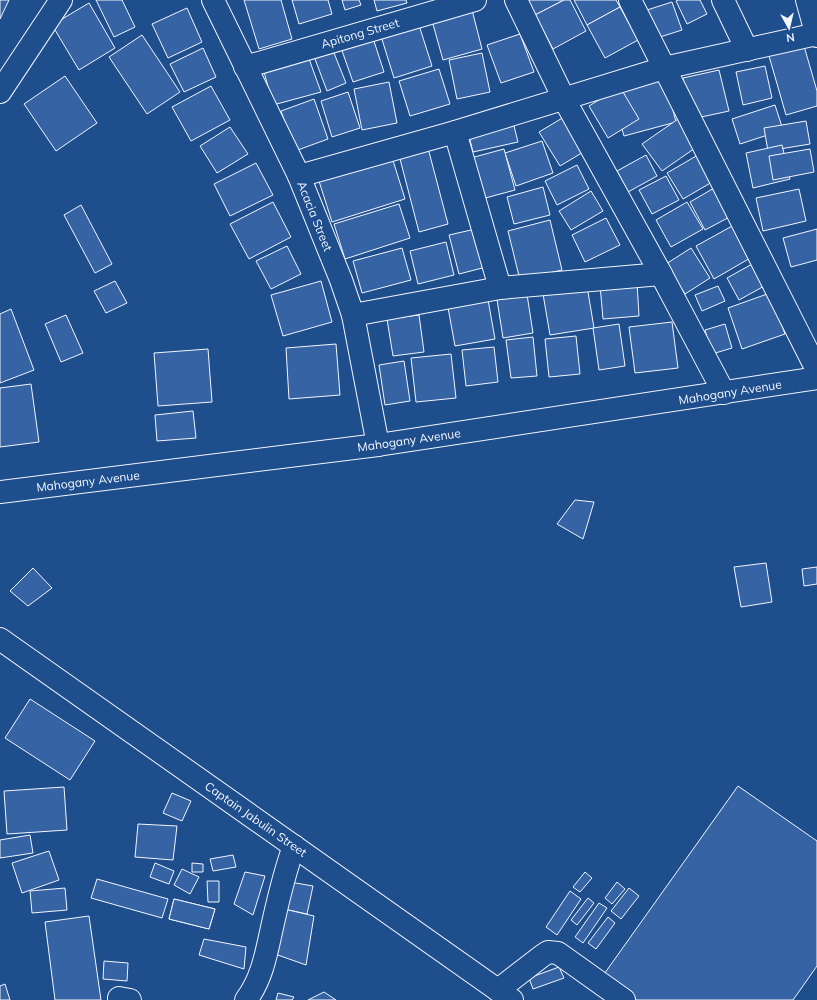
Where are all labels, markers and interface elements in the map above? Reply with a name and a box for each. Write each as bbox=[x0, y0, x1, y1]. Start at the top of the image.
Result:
north arrow bbox=[769, 8, 809, 48]
street label: Apitong Street bbox=[319, 15, 401, 51]
text: N bbox=[785, 30, 795, 45]
street label: Acacia Street bbox=[294, 179, 336, 253]
street label: Mahogany Avenue bbox=[677, 376, 783, 408]
street label: Mahogany Avenue bbox=[356, 425, 462, 455]
street label: Mahogany Avenue bbox=[35, 467, 141, 495]
street label: Captain Jabulin Street bbox=[202, 778, 310, 860]

